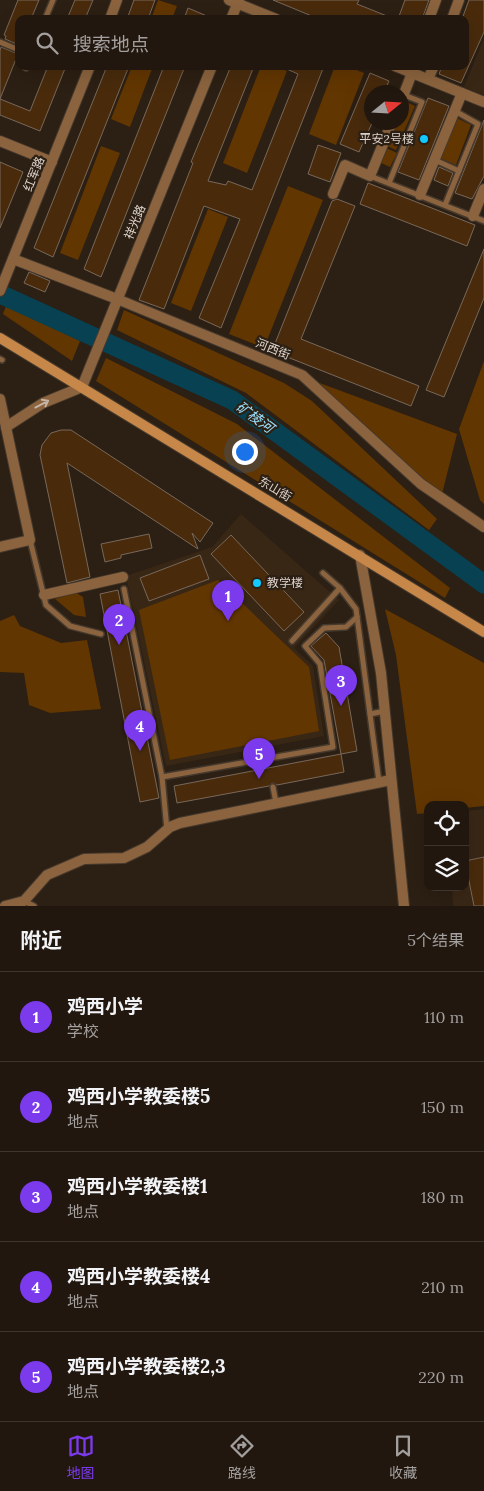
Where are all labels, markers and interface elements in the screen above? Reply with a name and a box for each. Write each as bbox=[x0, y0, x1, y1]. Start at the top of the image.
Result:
search box bbox=[15, 15, 469, 70]
icon: search bbox=[33, 29, 61, 57]
text: 搜索地点 bbox=[73, 32, 149, 56]
north arrow bbox=[364, 85, 409, 130]
place label: 平安2号楼 bbox=[360, 131, 414, 146]
marker: 平安2号楼 bbox=[418, 133, 430, 145]
street label: 红军路 bbox=[20, 154, 47, 193]
street label: 祥光路 bbox=[121, 202, 148, 241]
street label: 河西街 bbox=[254, 335, 293, 362]
water label: 矿棱河 bbox=[233, 397, 280, 438]
one-way arrow bbox=[35, 399, 50, 409]
your location bbox=[232, 439, 258, 465]
street label: 东山街 bbox=[256, 473, 295, 504]
place label: 教学楼 bbox=[267, 575, 303, 590]
marker: 教学楼 bbox=[251, 577, 263, 589]
pin: 1 bbox=[212, 580, 244, 621]
pin: 2 bbox=[103, 604, 135, 645]
pin: 3 bbox=[325, 665, 357, 706]
pin: 4 bbox=[124, 710, 156, 751]
pin: 5 bbox=[243, 738, 275, 779]
map controls bbox=[424, 801, 469, 891]
button: locate bbox=[424, 801, 469, 846]
button: layers bbox=[424, 846, 469, 891]
text: 附近 bbox=[20, 927, 62, 954]
text: 5个结果 bbox=[407, 930, 464, 950]
text: 鸡西小学 bbox=[67, 994, 143, 1018]
text: 1 bbox=[33, 1007, 39, 1027]
text: 110 m bbox=[424, 1007, 464, 1027]
text: 学校 bbox=[67, 1021, 99, 1041]
text: 鸡西小学教委楼5 bbox=[67, 1084, 210, 1108]
text: 2 bbox=[32, 1097, 40, 1117]
text: 150 m bbox=[421, 1097, 464, 1117]
text: 地点 bbox=[67, 1111, 99, 1131]
text: 鸡西小学教委楼1 bbox=[67, 1174, 208, 1198]
text: 3 bbox=[32, 1187, 40, 1207]
text: 180 m bbox=[421, 1187, 464, 1207]
text: 地点 bbox=[67, 1201, 99, 1221]
text: 鸡西小学教委楼4 bbox=[67, 1264, 210, 1288]
text: 4 bbox=[32, 1277, 40, 1297]
text: 210 m bbox=[421, 1277, 464, 1297]
text: 地点 bbox=[67, 1291, 99, 1311]
text: 鸡西小学教委楼2,3 bbox=[67, 1354, 226, 1378]
text: 5 bbox=[32, 1367, 40, 1387]
text: 220 m bbox=[418, 1367, 464, 1387]
text: 地点 bbox=[67, 1381, 99, 1401]
tab: 地图 bbox=[67, 1432, 95, 1482]
tab: 路线 bbox=[228, 1432, 256, 1482]
tab: 收藏 bbox=[389, 1432, 417, 1482]

